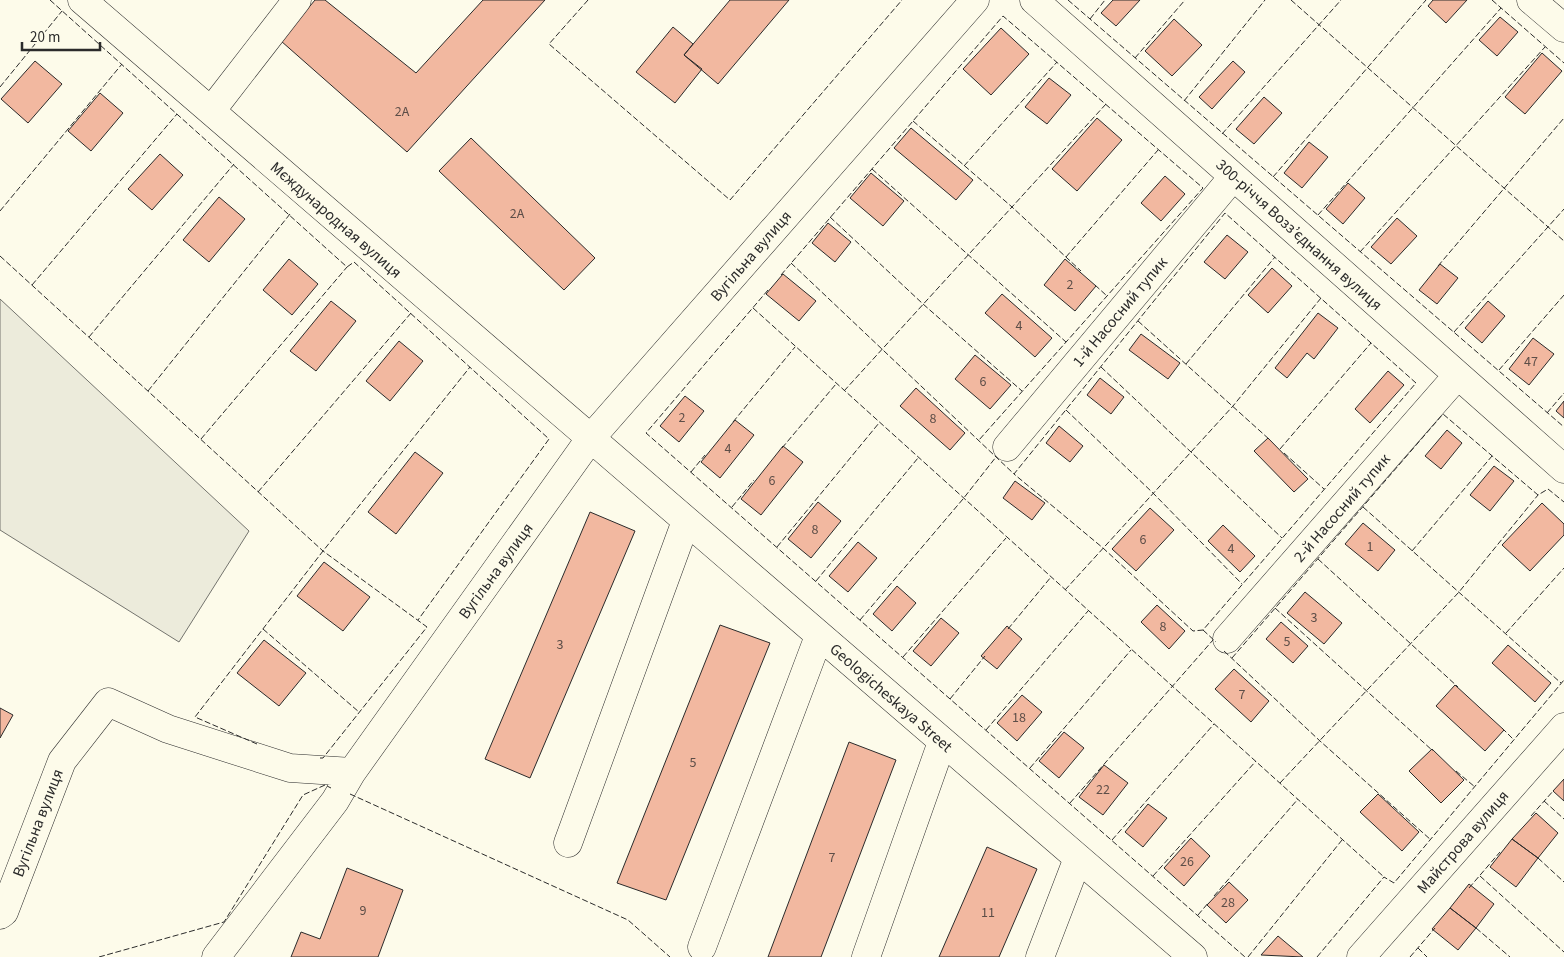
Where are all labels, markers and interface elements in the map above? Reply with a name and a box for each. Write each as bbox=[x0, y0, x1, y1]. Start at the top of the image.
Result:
scale bar bbox=[22, 20, 100, 52]
text: 20 m bbox=[30, 27, 60, 48]
house number: 2А bbox=[395, 102, 410, 122]
street label: 300-річчя Возз’єднання вулиця bbox=[1211, 154, 1387, 316]
street label: Мєждународная вулиця bbox=[265, 157, 407, 283]
house number: 2А bbox=[510, 204, 525, 224]
street label: Вугільна вулиця bbox=[705, 206, 797, 306]
street label: 1-й Насосний тупик bbox=[1067, 252, 1173, 372]
house number: 2 bbox=[1067, 275, 1074, 295]
house number: 4 bbox=[1016, 316, 1023, 336]
house number: 47 bbox=[1524, 352, 1538, 372]
house number: 6 bbox=[980, 372, 987, 392]
house number: 2 bbox=[679, 408, 686, 428]
house number: 8 bbox=[930, 409, 937, 429]
house number: 4 bbox=[725, 439, 732, 459]
street label: 2-й Насосний тупик bbox=[1289, 449, 1395, 567]
house number: 6 bbox=[769, 471, 776, 491]
street label: Вугільна вулиця bbox=[454, 518, 538, 624]
house number: 8 bbox=[812, 520, 819, 540]
house number: 6 bbox=[1140, 530, 1147, 550]
house number: 1 bbox=[1367, 537, 1374, 557]
house number: 4 bbox=[1228, 539, 1235, 559]
house number: 3 bbox=[1311, 608, 1318, 628]
house number: 8 bbox=[1160, 617, 1167, 637]
house number: 5 bbox=[1284, 632, 1291, 652]
house number: 3 bbox=[557, 635, 564, 655]
street label: Geologicheskaya Street bbox=[825, 638, 958, 758]
house number: 7 bbox=[1239, 685, 1246, 705]
house number: 18 bbox=[1012, 708, 1026, 728]
house number: 5 bbox=[690, 753, 697, 773]
street label: Вугільна вулиця bbox=[7, 766, 69, 880]
house number: 22 bbox=[1096, 780, 1110, 800]
street label: Майстрова вулиця bbox=[1412, 786, 1514, 898]
house number: 7 bbox=[829, 848, 836, 868]
house number: 26 bbox=[1180, 852, 1194, 872]
house number: 28 bbox=[1221, 893, 1235, 913]
house number: 9 bbox=[360, 901, 367, 921]
house number: 11 bbox=[981, 903, 995, 923]

